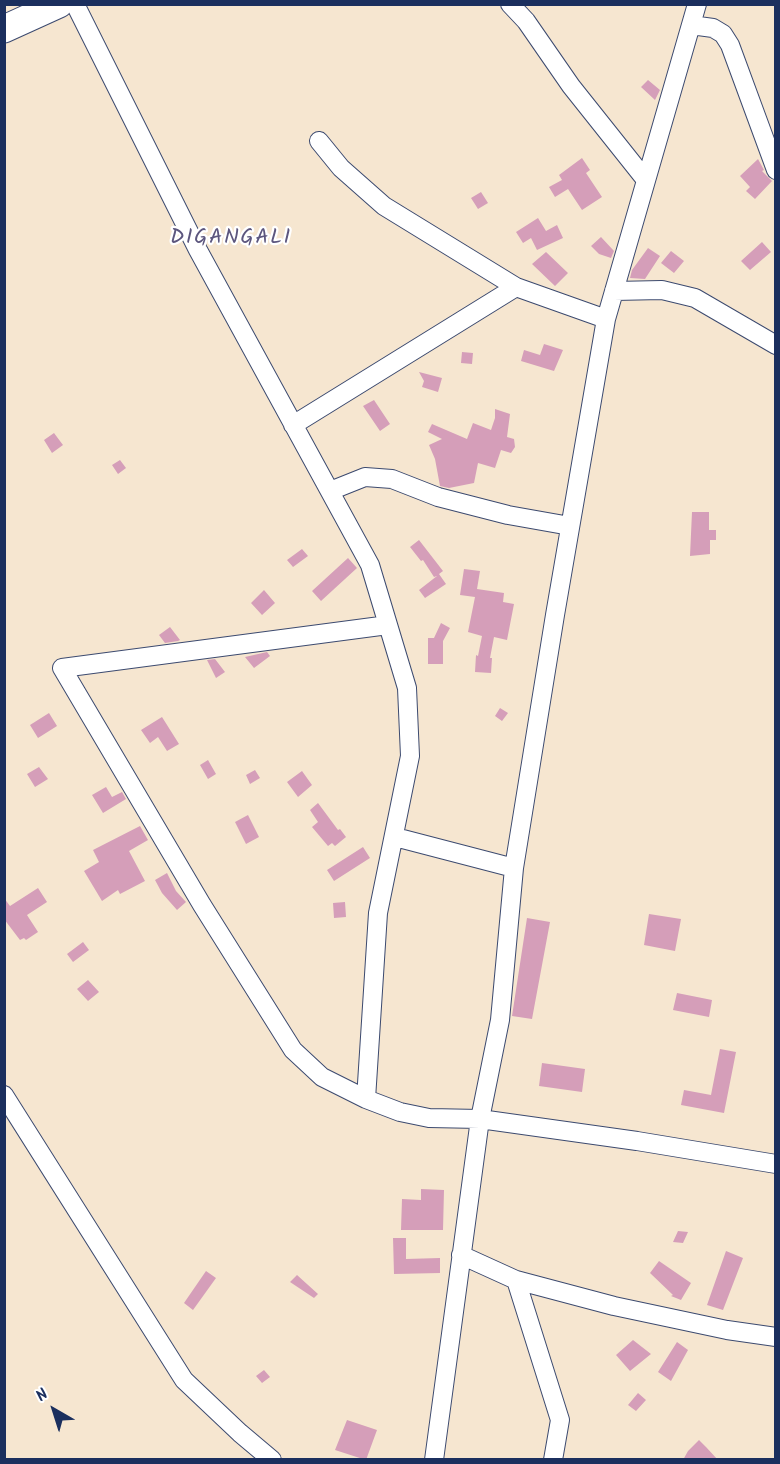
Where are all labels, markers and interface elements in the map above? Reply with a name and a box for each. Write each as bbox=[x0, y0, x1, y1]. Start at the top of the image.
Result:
district label: DIGANGALI bbox=[170, 226, 292, 252]
north arrow bbox=[24, 1380, 84, 1440]
text: N bbox=[31, 1383, 54, 1409]

